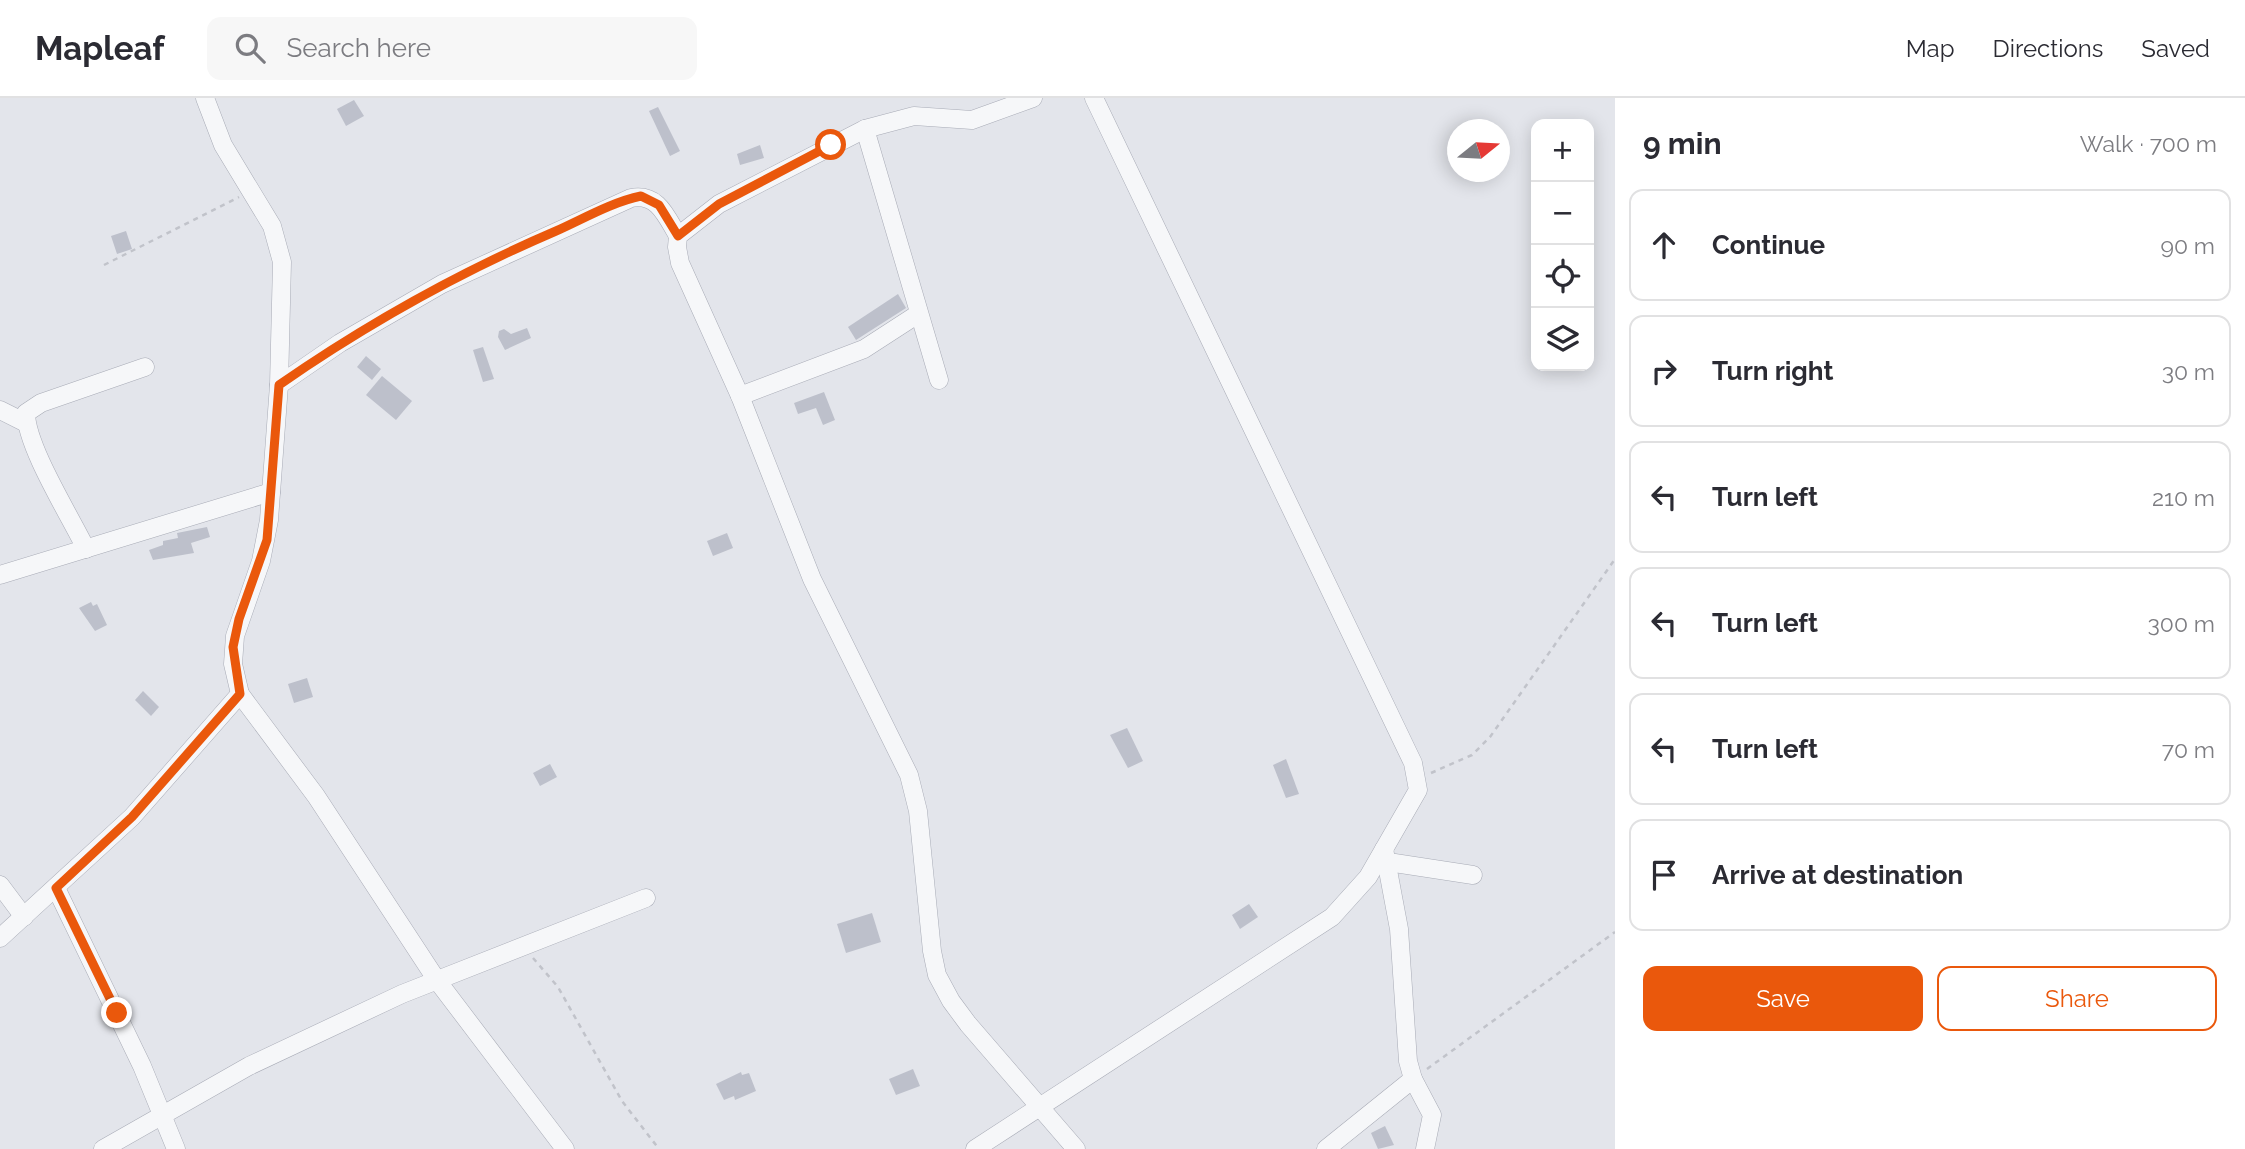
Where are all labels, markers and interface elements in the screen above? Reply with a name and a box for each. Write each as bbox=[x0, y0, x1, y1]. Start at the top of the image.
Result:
search box bbox=[207, 17, 697, 80]
text: Mapleaf bbox=[35, 29, 165, 68]
icon: search bbox=[231, 29, 269, 67]
text: Search here bbox=[287, 33, 431, 63]
text: Map bbox=[1906, 34, 1955, 63]
text: Directions bbox=[1993, 34, 2103, 63]
text: Saved bbox=[2141, 34, 2210, 63]
north arrow bbox=[1447, 119, 1510, 182]
map controls bbox=[1531, 119, 1594, 371]
button: + bbox=[1531, 119, 1594, 182]
text: 9 min bbox=[1643, 126, 1722, 161]
route start bbox=[815, 129, 846, 160]
text: Walk · 700 m bbox=[2080, 130, 2217, 157]
button: − bbox=[1531, 182, 1594, 245]
icon: ahead bbox=[1645, 226, 1683, 264]
text: Continue bbox=[1712, 230, 1825, 260]
text: 90 m bbox=[2160, 232, 2215, 259]
button: locate bbox=[1531, 245, 1594, 308]
button: layers bbox=[1531, 308, 1594, 371]
icon: right bbox=[1645, 352, 1683, 390]
text: Turn right bbox=[1712, 356, 1833, 386]
text: 30 m bbox=[2162, 358, 2215, 385]
icon: left bbox=[1645, 478, 1683, 516]
text: Turn left bbox=[1712, 482, 1818, 512]
text: 210 m bbox=[2152, 484, 2215, 511]
icon: left bbox=[1645, 604, 1683, 642]
text: Turn left bbox=[1712, 608, 1818, 638]
text: 300 m bbox=[2148, 610, 2215, 637]
icon: left bbox=[1645, 730, 1683, 768]
text: Turn left bbox=[1712, 734, 1818, 764]
text: 70 m bbox=[2162, 736, 2215, 763]
icon: arrive bbox=[1645, 856, 1683, 894]
text: Arrive at destination bbox=[1712, 860, 1963, 890]
button: Save bbox=[1643, 966, 1923, 1031]
button: Share bbox=[1937, 966, 2217, 1031]
route end bbox=[101, 997, 132, 1028]

